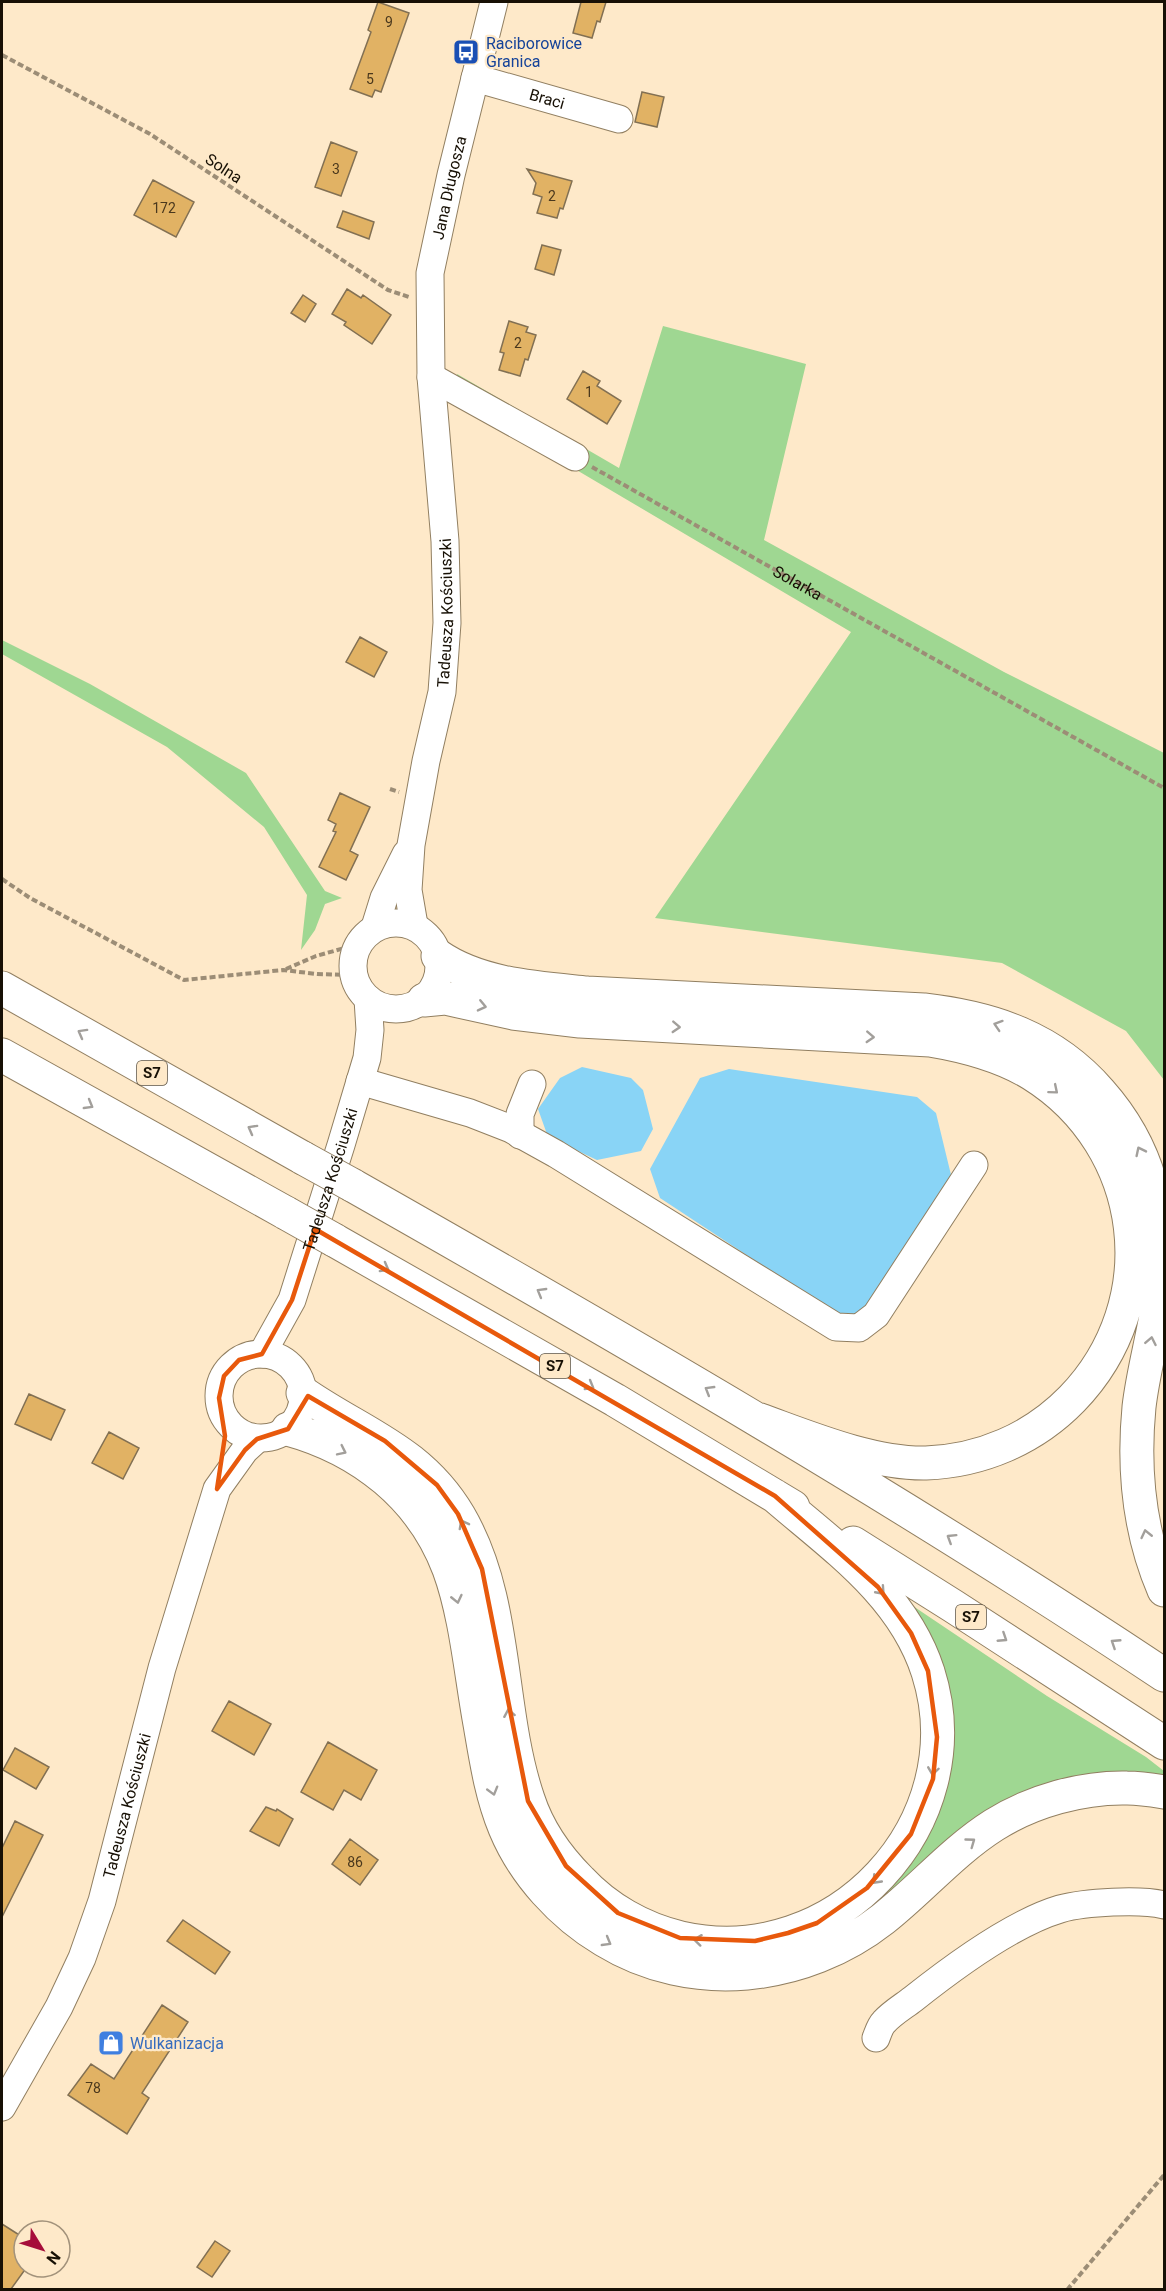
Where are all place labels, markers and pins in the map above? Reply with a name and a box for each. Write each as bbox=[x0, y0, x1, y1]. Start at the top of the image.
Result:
place label: Raciborowice Granica bbox=[486, 34, 582, 71]
bus stop icon: Raciborowice Granica bbox=[451, 37, 481, 67]
shop icon: Wulkanizacja bbox=[96, 2028, 126, 2058]
place label: Wulkanizacja bbox=[130, 2034, 224, 2053]

